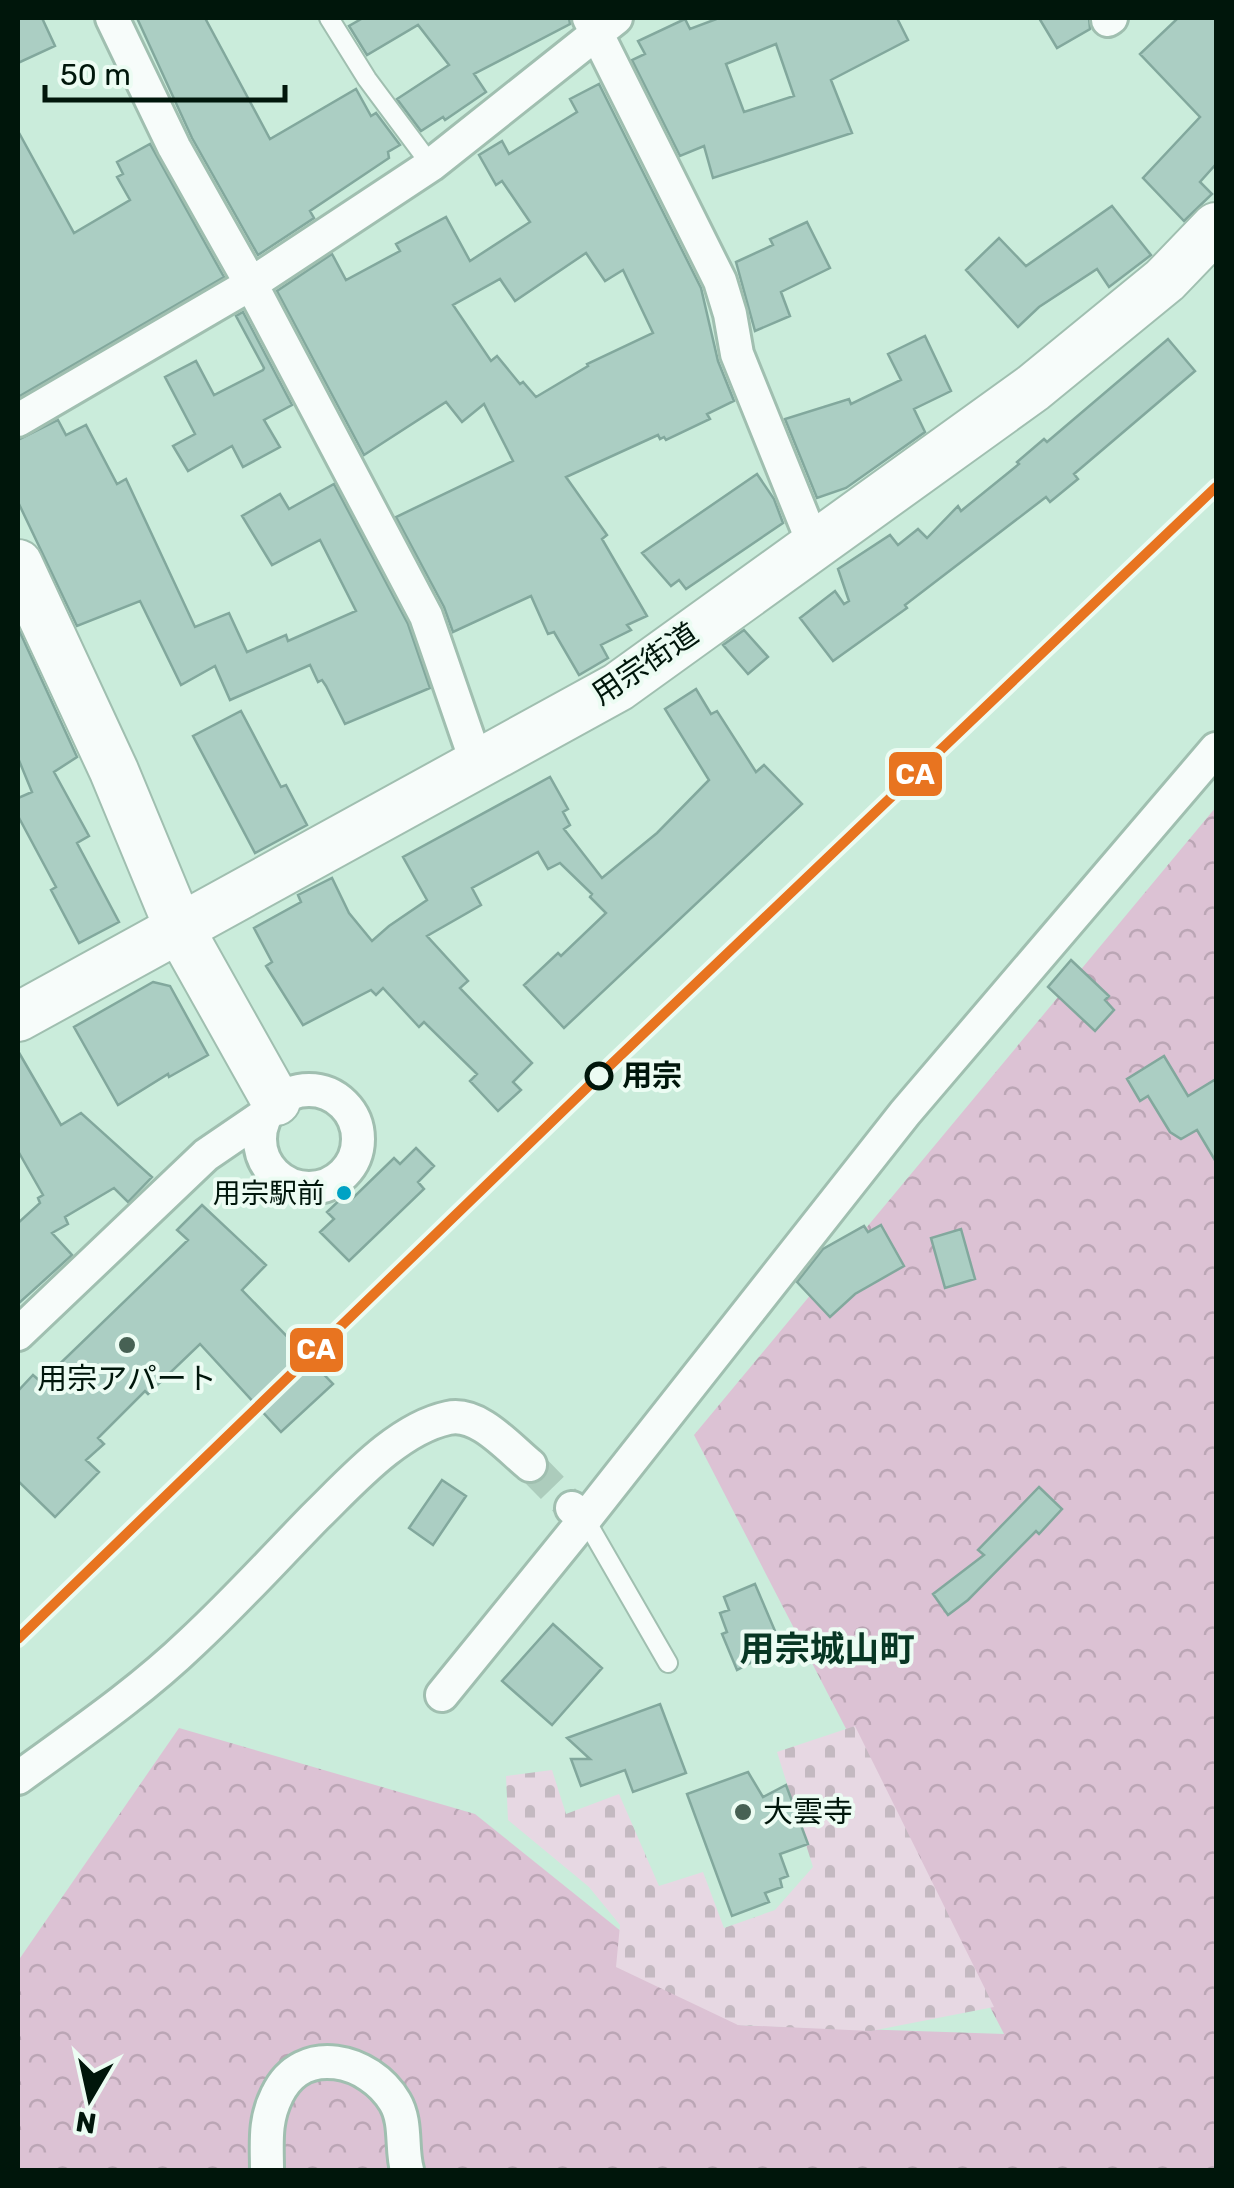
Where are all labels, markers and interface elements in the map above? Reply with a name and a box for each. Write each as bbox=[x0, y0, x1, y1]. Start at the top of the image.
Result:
scale bar bbox=[45, 40, 285, 102]
text: 50 m bbox=[60, 57, 131, 93]
street label: 用宗街道 bbox=[585, 616, 705, 712]
line badge: CA bbox=[887, 750, 944, 798]
text: CA bbox=[895, 758, 935, 791]
place label: 用宗 bbox=[622, 1058, 682, 1094]
marker: 用宗 bbox=[586, 1063, 612, 1089]
place label: 用宗駅前 bbox=[213, 1177, 325, 1210]
marker: 用宗駅前 bbox=[334, 1183, 354, 1203]
line badge: CA bbox=[288, 1326, 345, 1374]
text: CA bbox=[296, 1333, 336, 1366]
marker: 用宗アパート bbox=[116, 1334, 138, 1356]
place label: 用宗アパート bbox=[37, 1361, 217, 1397]
district label: 用宗城山町 bbox=[739, 1628, 915, 1670]
place label: 大雲寺 bbox=[763, 1794, 853, 1830]
marker: 大雲寺 bbox=[732, 1801, 754, 1823]
north arrow bbox=[40, 2048, 140, 2148]
text: N bbox=[74, 2104, 99, 2140]

